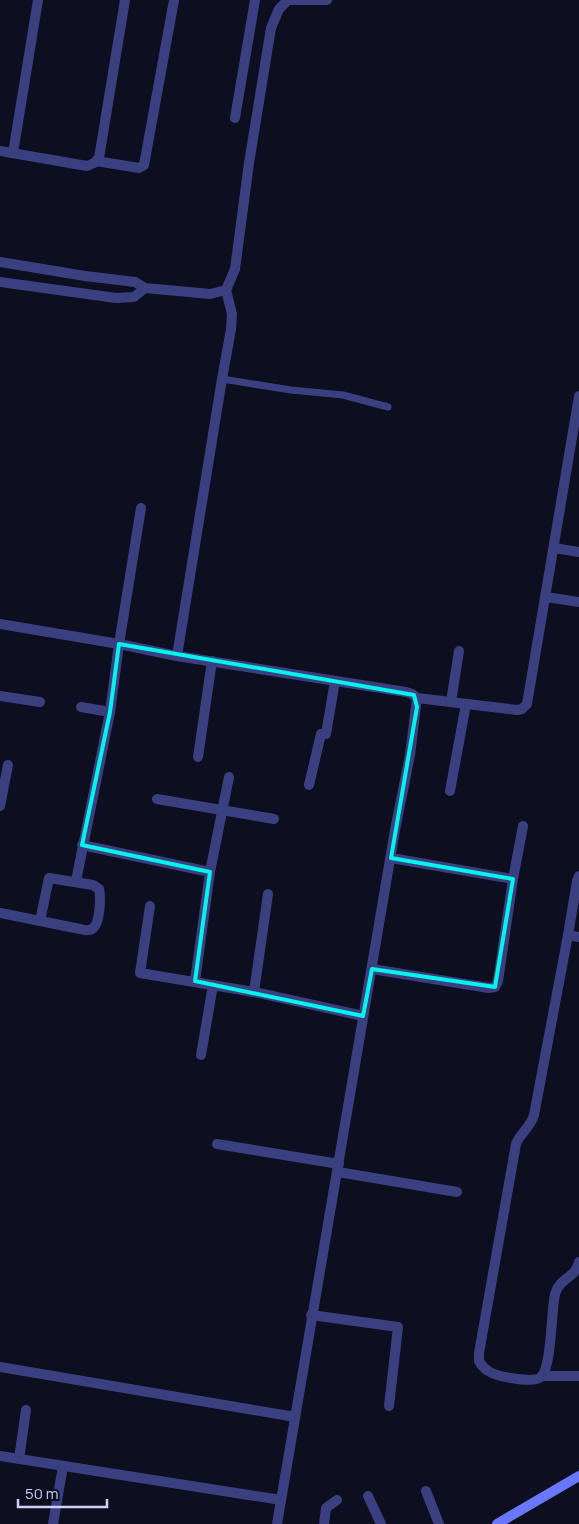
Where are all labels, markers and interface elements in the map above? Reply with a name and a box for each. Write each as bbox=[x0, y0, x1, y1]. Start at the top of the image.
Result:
scale bar bbox=[18, 1476, 106, 1508]
text: 50 m bbox=[25, 1483, 59, 1504]

